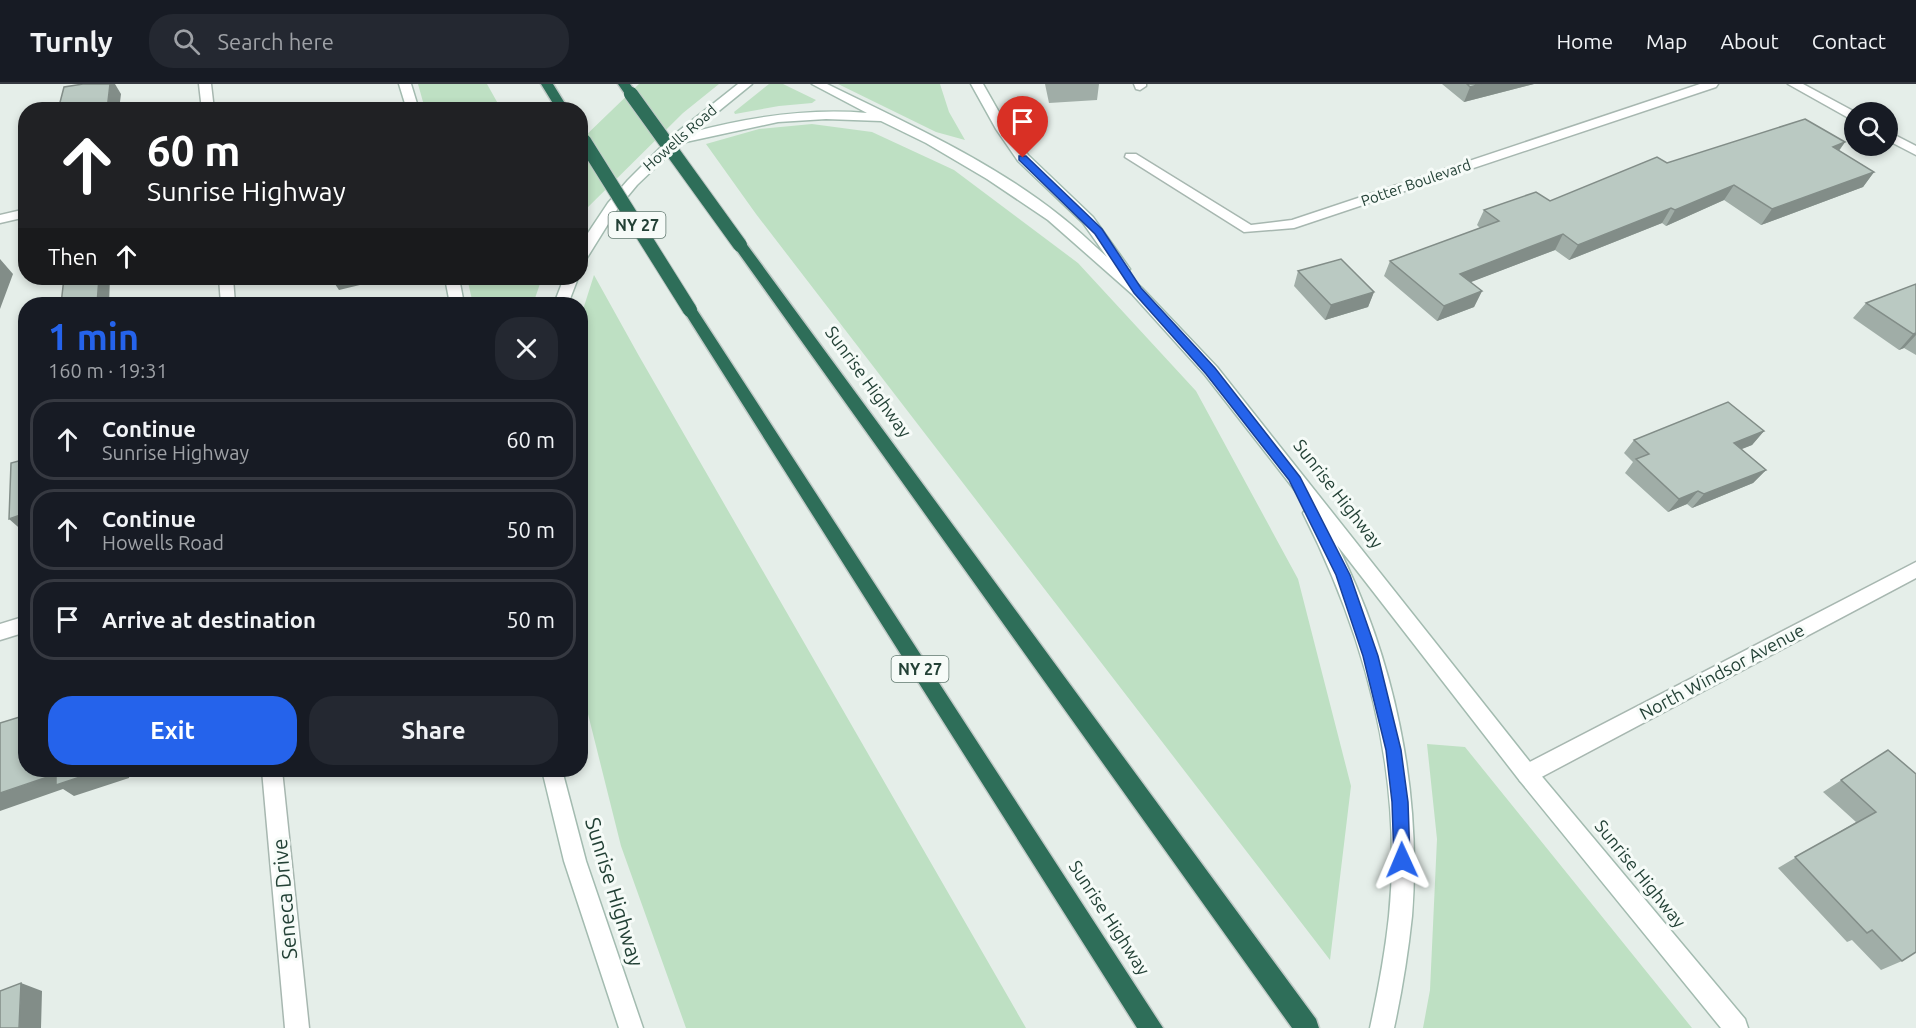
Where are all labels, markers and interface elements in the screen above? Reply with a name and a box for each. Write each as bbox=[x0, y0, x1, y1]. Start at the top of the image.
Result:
search box bbox=[149, 14, 569, 68]
icon: search bbox=[170, 25, 203, 58]
text: Turnly bbox=[30, 26, 113, 57]
text: Search here bbox=[218, 29, 334, 54]
text: Home bbox=[1556, 29, 1613, 53]
text: Map bbox=[1646, 29, 1687, 53]
text: About bbox=[1720, 29, 1779, 53]
text: Contact bbox=[1812, 29, 1886, 53]
pin bbox=[997, 96, 1048, 158]
street label: Howells Road bbox=[640, 101, 720, 174]
map controls bbox=[1844, 102, 1898, 156]
button: search bbox=[1844, 102, 1898, 156]
icon: arrive bbox=[1006, 105, 1039, 138]
icon: ahead bbox=[48, 126, 126, 204]
text: 60 m bbox=[147, 127, 241, 174]
street label: Potter Boulevard bbox=[1359, 156, 1473, 209]
text: Sunrise Highway bbox=[147, 176, 346, 206]
road number: NY 27 bbox=[608, 212, 666, 238]
icon: ahead bbox=[110, 240, 143, 273]
text: Then bbox=[48, 244, 98, 269]
text: 1 min bbox=[48, 316, 139, 357]
button: close bbox=[495, 317, 558, 380]
street label: Sunrise Highway bbox=[822, 322, 916, 441]
text: 160 m · 19:31 bbox=[48, 359, 168, 382]
text: Continue bbox=[102, 416, 196, 441]
icon: ahead bbox=[51, 423, 84, 456]
text: 60 m bbox=[506, 427, 555, 452]
street label: Sunrise Highway bbox=[1290, 435, 1388, 552]
text: Sunrise Highway bbox=[102, 441, 249, 464]
text: Continue bbox=[102, 506, 196, 531]
icon: ahead bbox=[51, 513, 84, 546]
text: 50 m bbox=[506, 517, 555, 542]
text: Howells Road bbox=[102, 531, 224, 554]
icon: arrive bbox=[51, 603, 84, 636]
text: Arrive at destination bbox=[102, 607, 316, 632]
text: 50 m bbox=[506, 607, 555, 632]
street label: North Windsor Avenue bbox=[1636, 619, 1807, 723]
road number: NY 27 bbox=[892, 656, 948, 682]
button: Exit bbox=[48, 696, 297, 765]
button: Share bbox=[309, 696, 558, 765]
street label: Sunrise Highway bbox=[581, 814, 649, 969]
street label: Sunrise Highway bbox=[1591, 816, 1690, 931]
position arrow bbox=[1370, 828, 1434, 892]
street label: Seneca Drive bbox=[267, 838, 301, 960]
street label: Sunrise Highway bbox=[1065, 856, 1154, 979]

